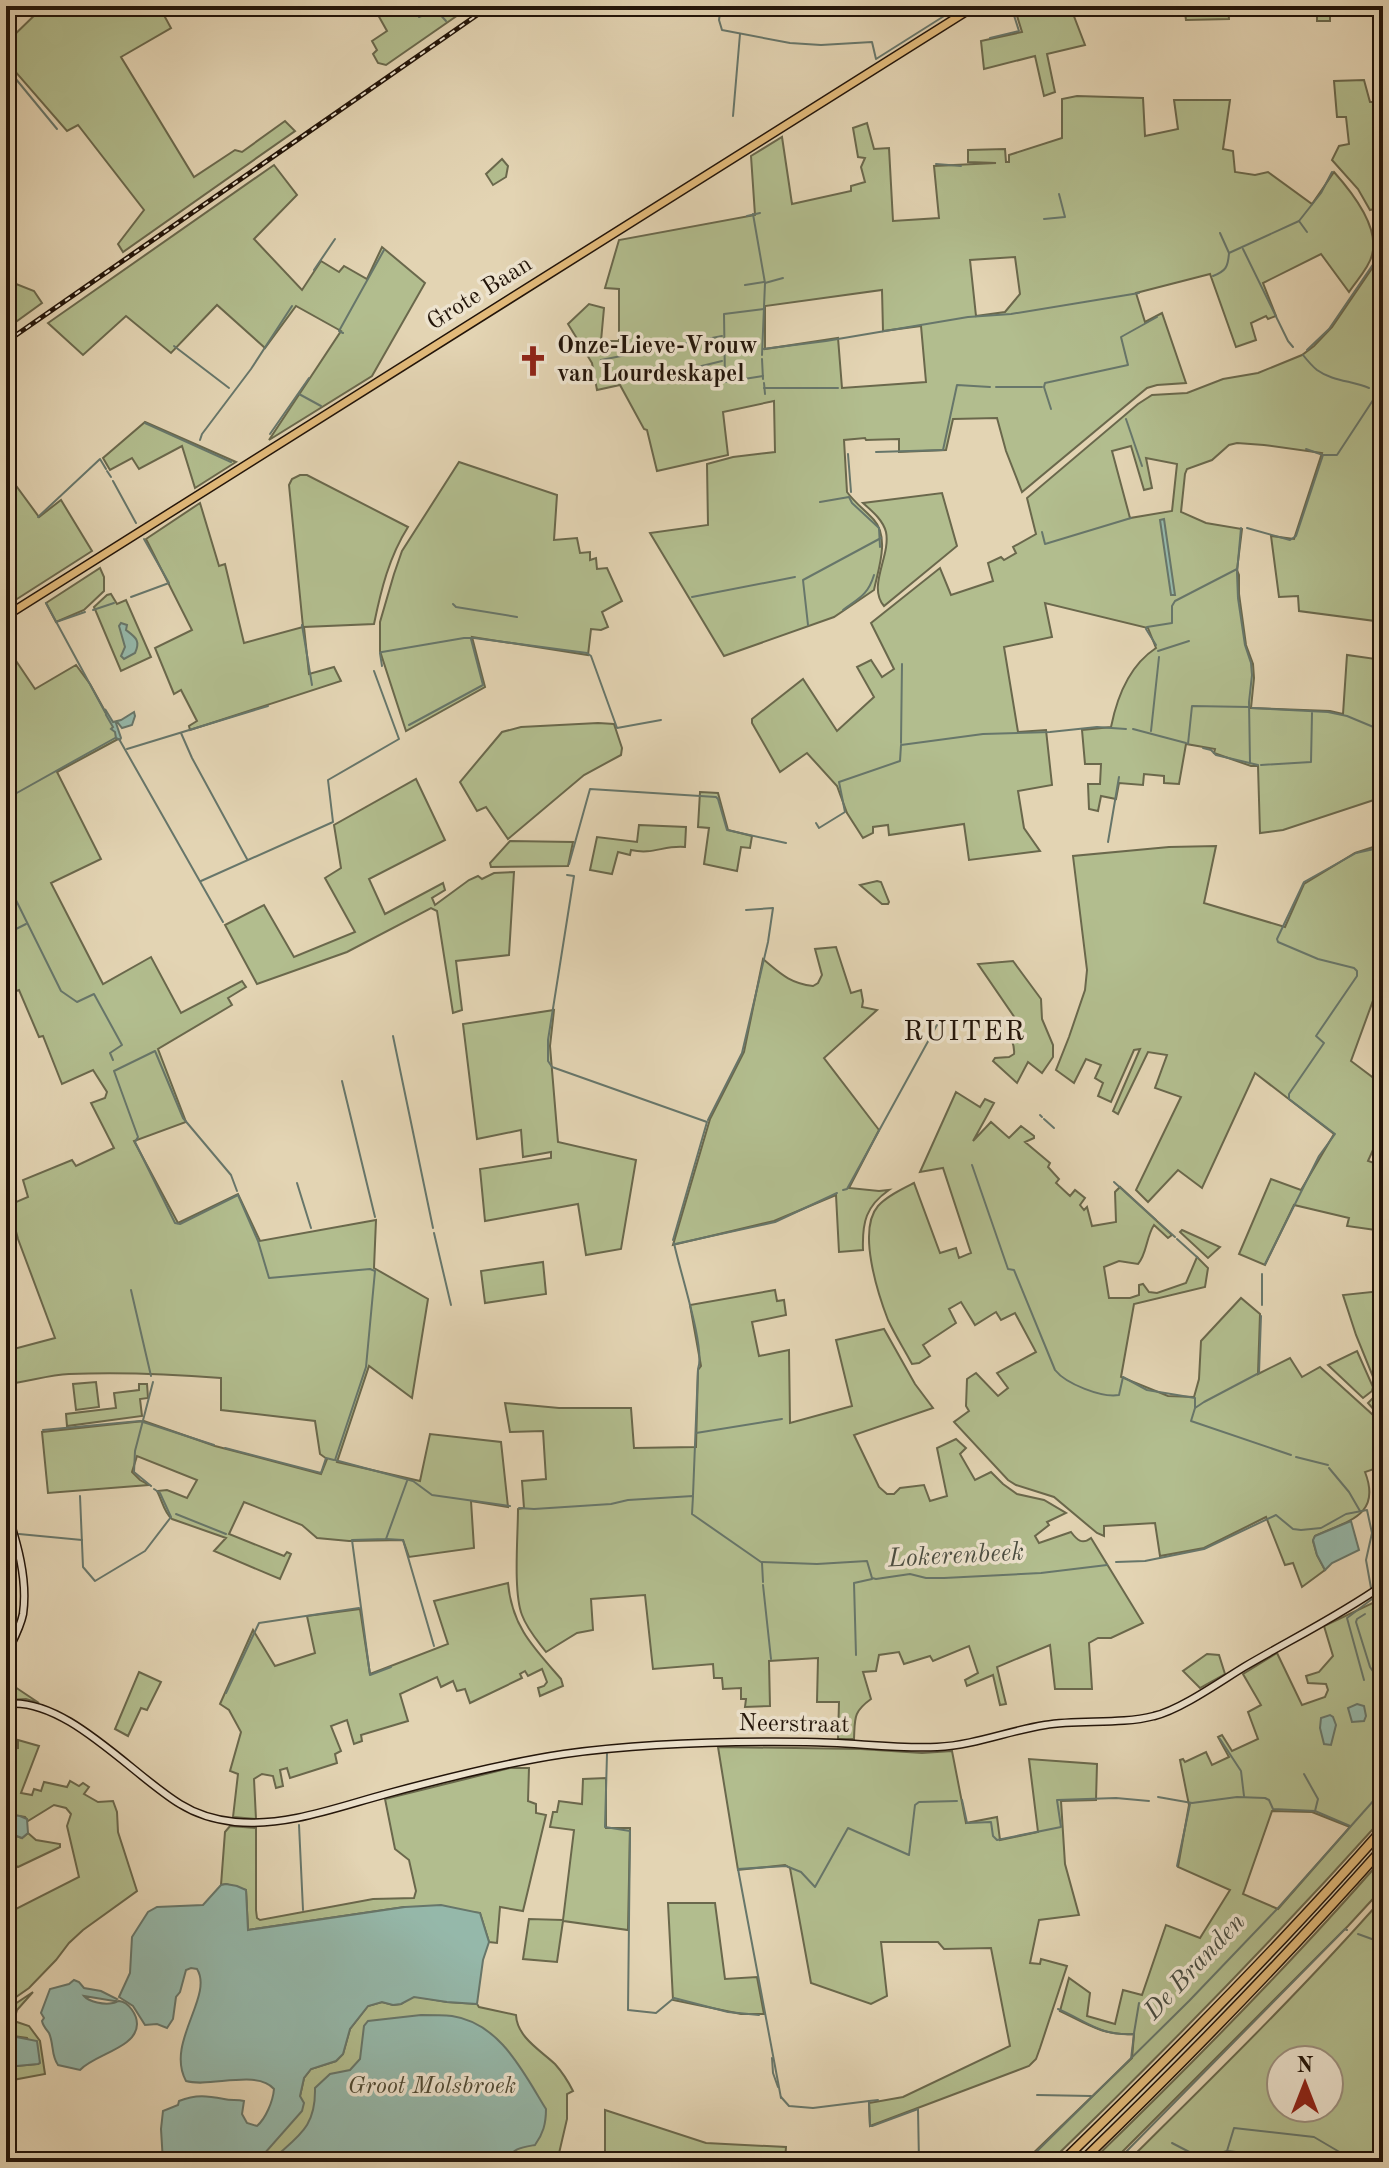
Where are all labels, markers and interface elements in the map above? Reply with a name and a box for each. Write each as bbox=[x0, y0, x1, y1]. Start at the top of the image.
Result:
street label: Grote Baan bbox=[423, 252, 537, 336]
place label: Onze-Lieve-Vrouw van Lourdeskapel bbox=[557, 335, 758, 387]
church icon: Onze-Lieve-Vrouw van Lourdeskapel bbox=[516, 344, 550, 378]
district label: RUITER bbox=[903, 1019, 1027, 1047]
water label: Lokerenbeek bbox=[886, 1539, 1025, 1573]
street label: Neerstraat bbox=[738, 1712, 850, 1738]
water label: De Branden bbox=[1139, 1909, 1251, 2026]
north arrow bbox=[1265, 2044, 1345, 2124]
text: N bbox=[1297, 2055, 1314, 2077]
park label: Groot Molsbroek bbox=[348, 2075, 516, 2099]

